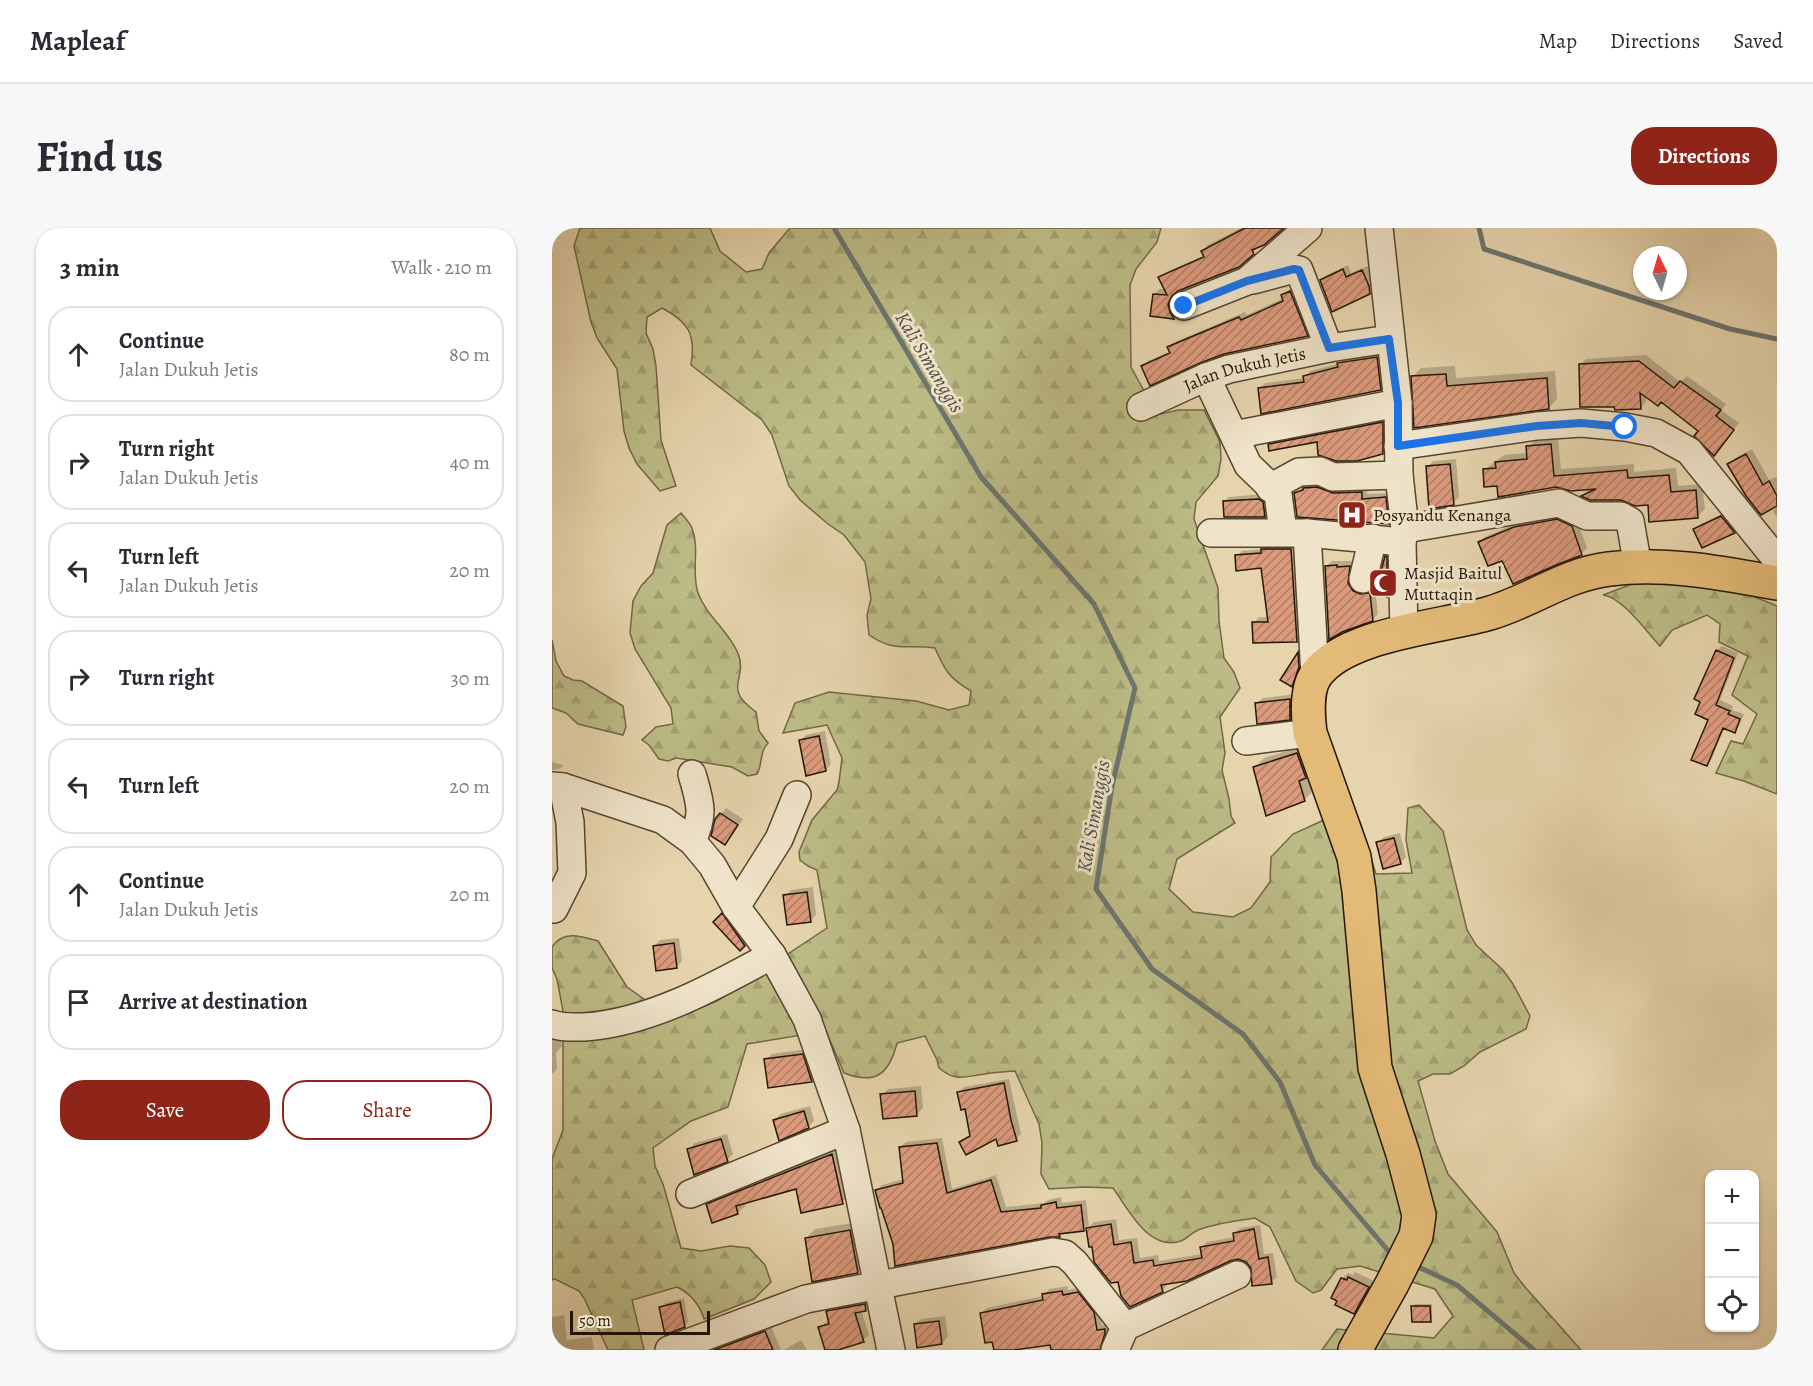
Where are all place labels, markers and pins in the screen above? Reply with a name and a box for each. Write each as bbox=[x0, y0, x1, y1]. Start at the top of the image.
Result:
hospital icon: Posyandu Kenanga bbox=[1336, 499, 1368, 531]
place label: Posyandu Kenanga bbox=[1373, 503, 1512, 527]
place label: Masjid Baitul Muttaqin bbox=[1404, 561, 1502, 606]
mosque icon: Masjid Baitul Muttaqin bbox=[1367, 567, 1399, 599]

